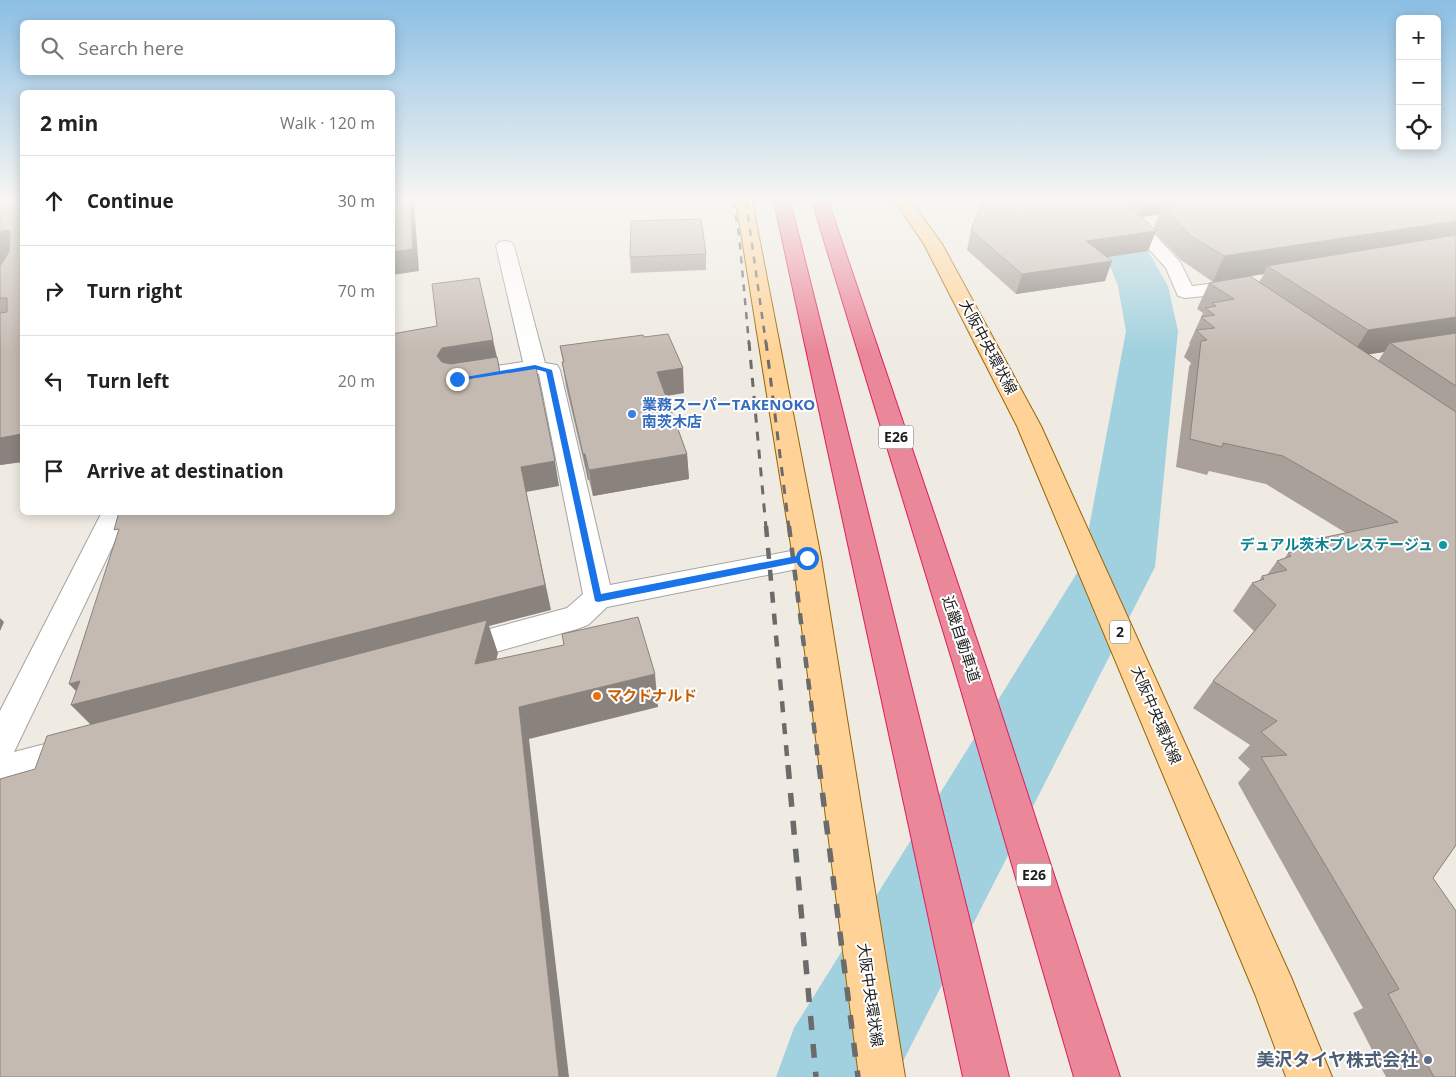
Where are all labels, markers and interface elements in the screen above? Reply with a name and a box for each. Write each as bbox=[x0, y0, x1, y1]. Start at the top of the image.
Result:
map controls bbox=[1396, 15, 1441, 150]
button: + bbox=[1396, 15, 1441, 60]
search box bbox=[20, 20, 395, 75]
icon: search bbox=[38, 34, 66, 62]
text: Search here bbox=[78, 35, 184, 61]
button: − bbox=[1396, 60, 1441, 105]
button: locate bbox=[1396, 105, 1441, 150]
text: 2 min bbox=[40, 109, 98, 137]
text: Walk · 120 m bbox=[280, 112, 375, 134]
icon: ahead bbox=[40, 187, 68, 215]
text: Continue bbox=[87, 188, 174, 214]
text: 30 m bbox=[338, 190, 375, 212]
icon: right bbox=[40, 277, 68, 305]
text: Turn right bbox=[87, 278, 182, 304]
text: 70 m bbox=[338, 280, 375, 302]
street label: 大阪中央環状線 bbox=[955, 295, 1022, 398]
icon: left bbox=[40, 367, 68, 395]
text: Turn left bbox=[87, 368, 169, 394]
route end bbox=[446, 368, 469, 391]
text: 20 m bbox=[338, 370, 375, 392]
place label: 業務スーパーTAKENOKO 南茨木店 bbox=[642, 394, 815, 431]
marker: 業務スーパーTAKENOKO 南茨木店 bbox=[626, 408, 638, 420]
road number: E26 bbox=[878, 426, 914, 448]
icon: arrive bbox=[40, 457, 68, 485]
text: Arrive at destination bbox=[87, 458, 284, 484]
place label: デュアル茨木プレステージュ bbox=[1240, 534, 1433, 554]
marker: デュアル茨木プレステージュ bbox=[1437, 539, 1449, 551]
route start bbox=[796, 547, 819, 570]
street label: 近畿自動車道 bbox=[939, 593, 985, 685]
road number: 2 bbox=[1110, 620, 1130, 644]
street label: 大阪中央環状線 bbox=[1127, 662, 1187, 767]
place label: マクドナルド bbox=[607, 685, 697, 705]
marker: マクドナルド bbox=[591, 690, 603, 702]
road number: E26 bbox=[1016, 864, 1052, 886]
street label: 大阪中央環状線 bbox=[854, 941, 888, 1048]
place label: 美沢タイヤ株式会社 bbox=[1257, 1047, 1418, 1071]
marker: 美沢タイヤ株式会社 bbox=[1422, 1054, 1434, 1066]

